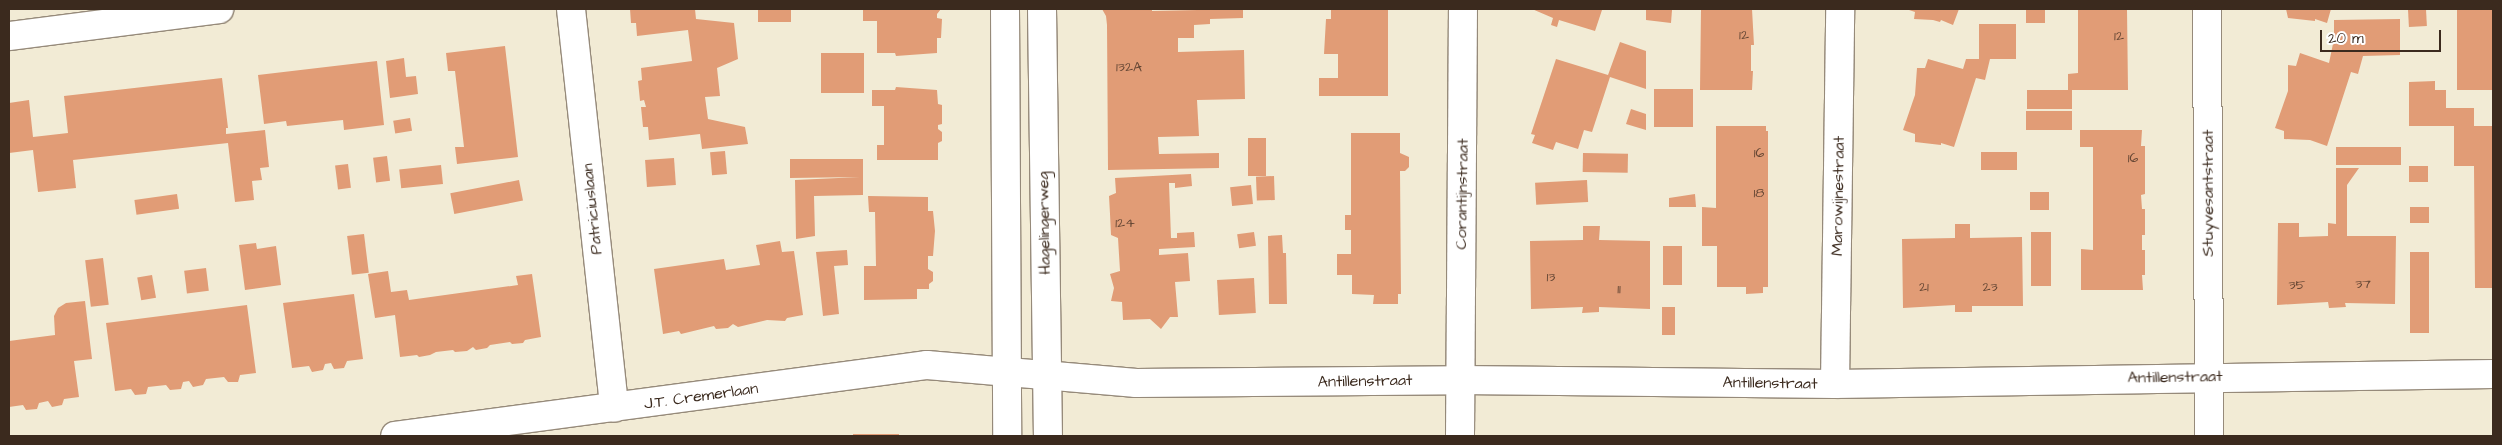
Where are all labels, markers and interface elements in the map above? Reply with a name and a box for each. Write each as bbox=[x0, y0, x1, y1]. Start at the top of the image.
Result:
scale bar bbox=[2322, 20, 2443, 52]
house number: 12 bbox=[1739, 27, 1749, 43]
house number: 12 bbox=[2114, 28, 2124, 44]
text: 20 m bbox=[2328, 28, 2364, 49]
house number: 132A bbox=[1116, 59, 1142, 75]
street label: Stuyvesantstraat bbox=[2198, 129, 2218, 257]
street label: Marowijnestraat bbox=[1827, 136, 1849, 256]
street label: Corantijnstraat bbox=[1451, 138, 1473, 250]
house number: 16 bbox=[1754, 145, 1764, 161]
house number: 16 bbox=[2128, 150, 2138, 166]
street label: Patriciuslaan bbox=[578, 162, 606, 256]
street label: Hagelingerweg bbox=[1034, 171, 1054, 275]
house number: 18 bbox=[1754, 185, 1764, 201]
house number: 124 bbox=[1115, 215, 1135, 231]
house number: 13 bbox=[1547, 269, 1555, 285]
house number: 37 bbox=[2355, 276, 2371, 292]
house number: 35 bbox=[2288, 277, 2306, 293]
house number: 21 bbox=[1919, 279, 1929, 295]
house number: 23 bbox=[1982, 279, 1998, 295]
house number: 11 bbox=[1617, 281, 1621, 297]
street label: Antillenstraat bbox=[2127, 367, 2223, 387]
street label: Antillenstraat bbox=[1317, 371, 1413, 391]
street label: Antillenstraat bbox=[1722, 373, 1818, 393]
street label: J.T. Cremerlaan bbox=[643, 378, 759, 414]

